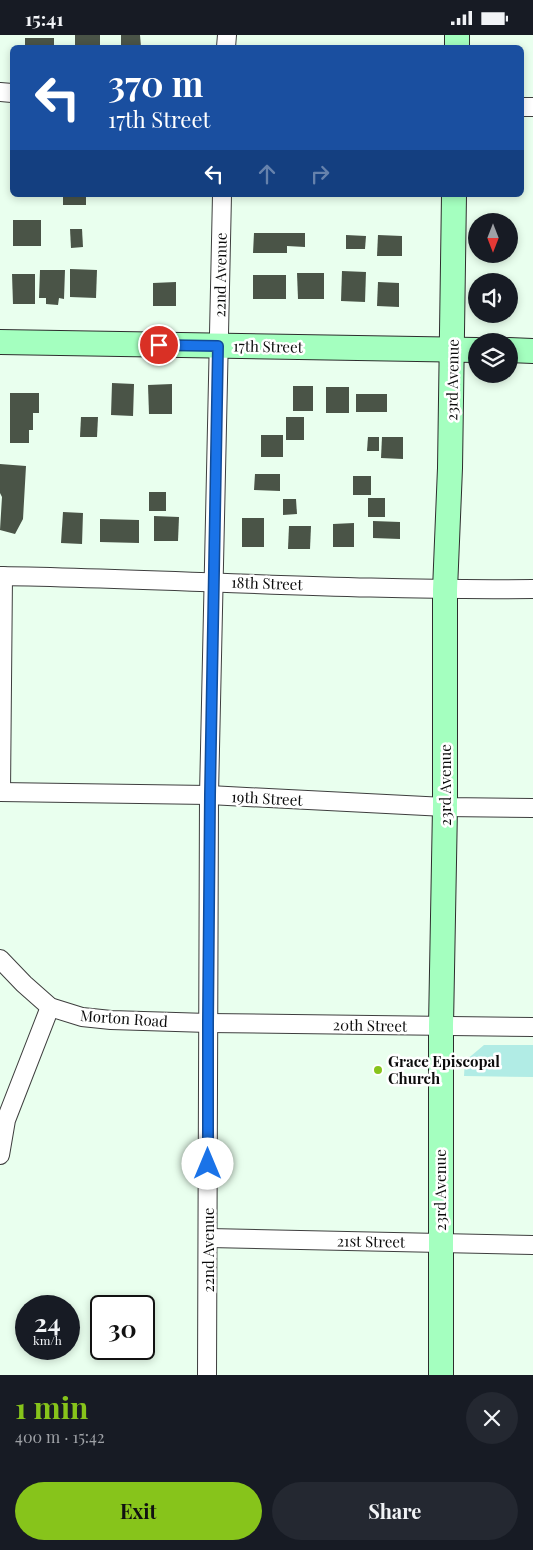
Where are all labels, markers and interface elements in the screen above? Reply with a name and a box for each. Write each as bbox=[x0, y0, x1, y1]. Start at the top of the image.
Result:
text: 15:41 bbox=[25, 5, 64, 31]
text: 370 m bbox=[108, 59, 203, 106]
icon: left bbox=[25, 65, 90, 130]
text: 17th Street bbox=[108, 104, 210, 134]
icon: left bbox=[200, 160, 228, 188]
icon: ahead bbox=[253, 160, 281, 188]
icon: right bbox=[306, 160, 334, 188]
north arrow bbox=[468, 213, 518, 263]
map controls bbox=[468, 213, 518, 383]
street label: 22nd Avenue bbox=[209, 232, 231, 318]
button: sound bbox=[468, 273, 518, 323]
pin bbox=[138, 324, 180, 366]
icon: arrive bbox=[145, 331, 173, 359]
button: layers bbox=[468, 333, 518, 383]
street label: 17th Street bbox=[233, 335, 304, 357]
street label: 23rd Avenue bbox=[441, 339, 463, 421]
street label: 18th Street bbox=[231, 572, 304, 594]
street label: 23rd Avenue bbox=[435, 744, 455, 826]
street label: 19th Street bbox=[231, 786, 304, 810]
street label: Morton Road bbox=[79, 1005, 169, 1031]
street label: 20th Street bbox=[333, 1014, 408, 1036]
place label: Grace Episcopal Church bbox=[388, 1051, 500, 1088]
marker: Grace Episcopal Church bbox=[372, 1064, 384, 1076]
position arrow bbox=[181, 1137, 233, 1189]
street label: 23rd Avenue bbox=[430, 1149, 450, 1231]
street label: 22nd Avenue bbox=[198, 1208, 218, 1292]
street label: 21st Street bbox=[337, 1230, 406, 1252]
speed limit sign: 30 bbox=[90, 1295, 155, 1360]
text: 24 bbox=[34, 1305, 61, 1338]
text: km/h bbox=[33, 1332, 62, 1348]
text: 1 min bbox=[15, 1387, 89, 1427]
button: close bbox=[466, 1392, 518, 1444]
text: 400 m · 15:42 bbox=[15, 1426, 105, 1447]
button: Exit bbox=[15, 1482, 262, 1540]
button: Share bbox=[272, 1482, 518, 1540]

